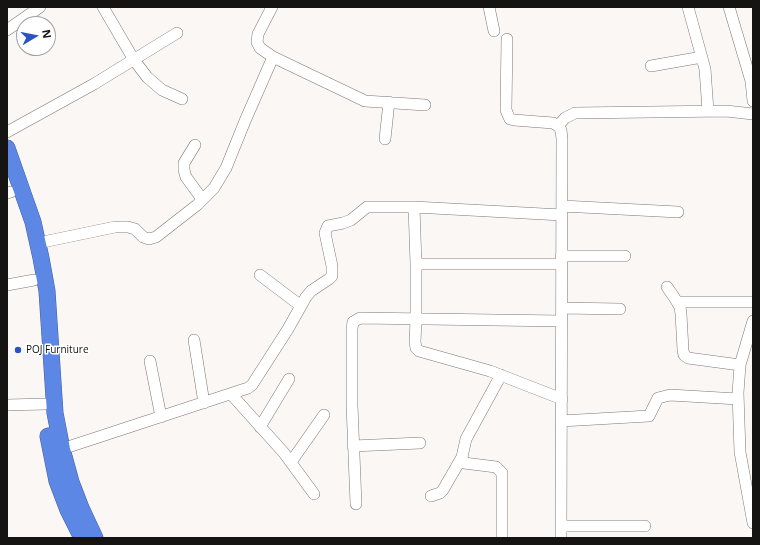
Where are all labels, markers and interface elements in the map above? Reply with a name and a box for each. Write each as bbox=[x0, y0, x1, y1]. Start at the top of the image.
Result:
north arrow bbox=[16, 16, 56, 56]
text: N bbox=[39, 28, 55, 40]
place label: POJ Furniture bbox=[26, 344, 89, 356]
marker: POJ Furniture bbox=[13, 345, 23, 355]

